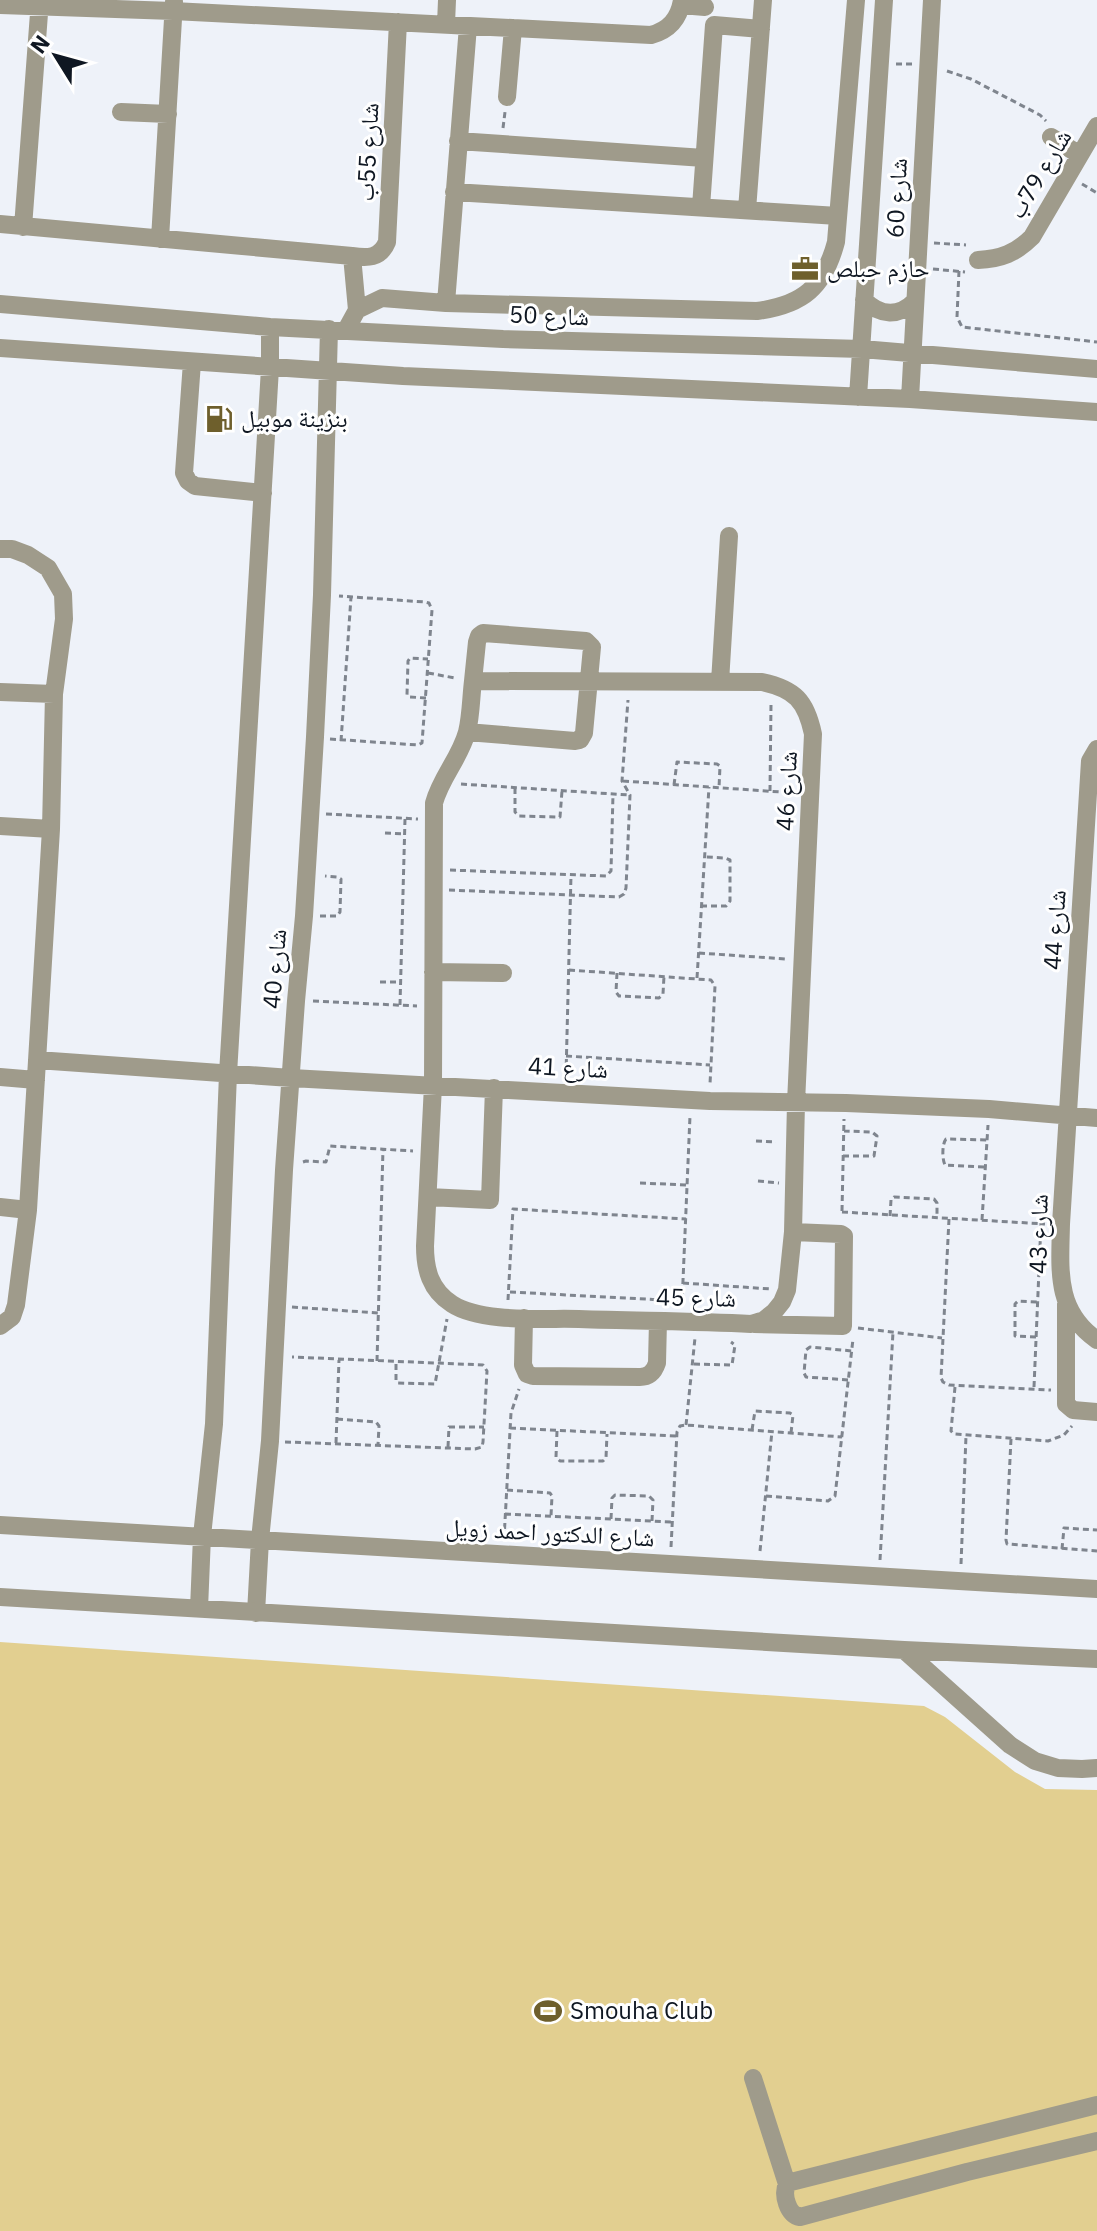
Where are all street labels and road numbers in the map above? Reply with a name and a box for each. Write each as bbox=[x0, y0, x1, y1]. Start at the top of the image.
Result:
street label: شارع 55ب bbox=[348, 102, 386, 202]
street label: شارع 79ب bbox=[1000, 123, 1078, 224]
street label: شارع 60 bbox=[878, 157, 914, 239]
street label: شارع 50 bbox=[508, 298, 590, 332]
street label: شارع 46 bbox=[768, 750, 804, 832]
street label: شارع 44 bbox=[1035, 889, 1073, 971]
street label: شارع 40 bbox=[255, 928, 293, 1010]
street label: شارع 41 bbox=[527, 1049, 609, 1085]
street label: شارع 43 bbox=[1021, 1194, 1055, 1274]
street label: شارع 45 bbox=[656, 1280, 736, 1314]
street label: شارع الدكتور احمد زويل bbox=[445, 1511, 655, 1553]

